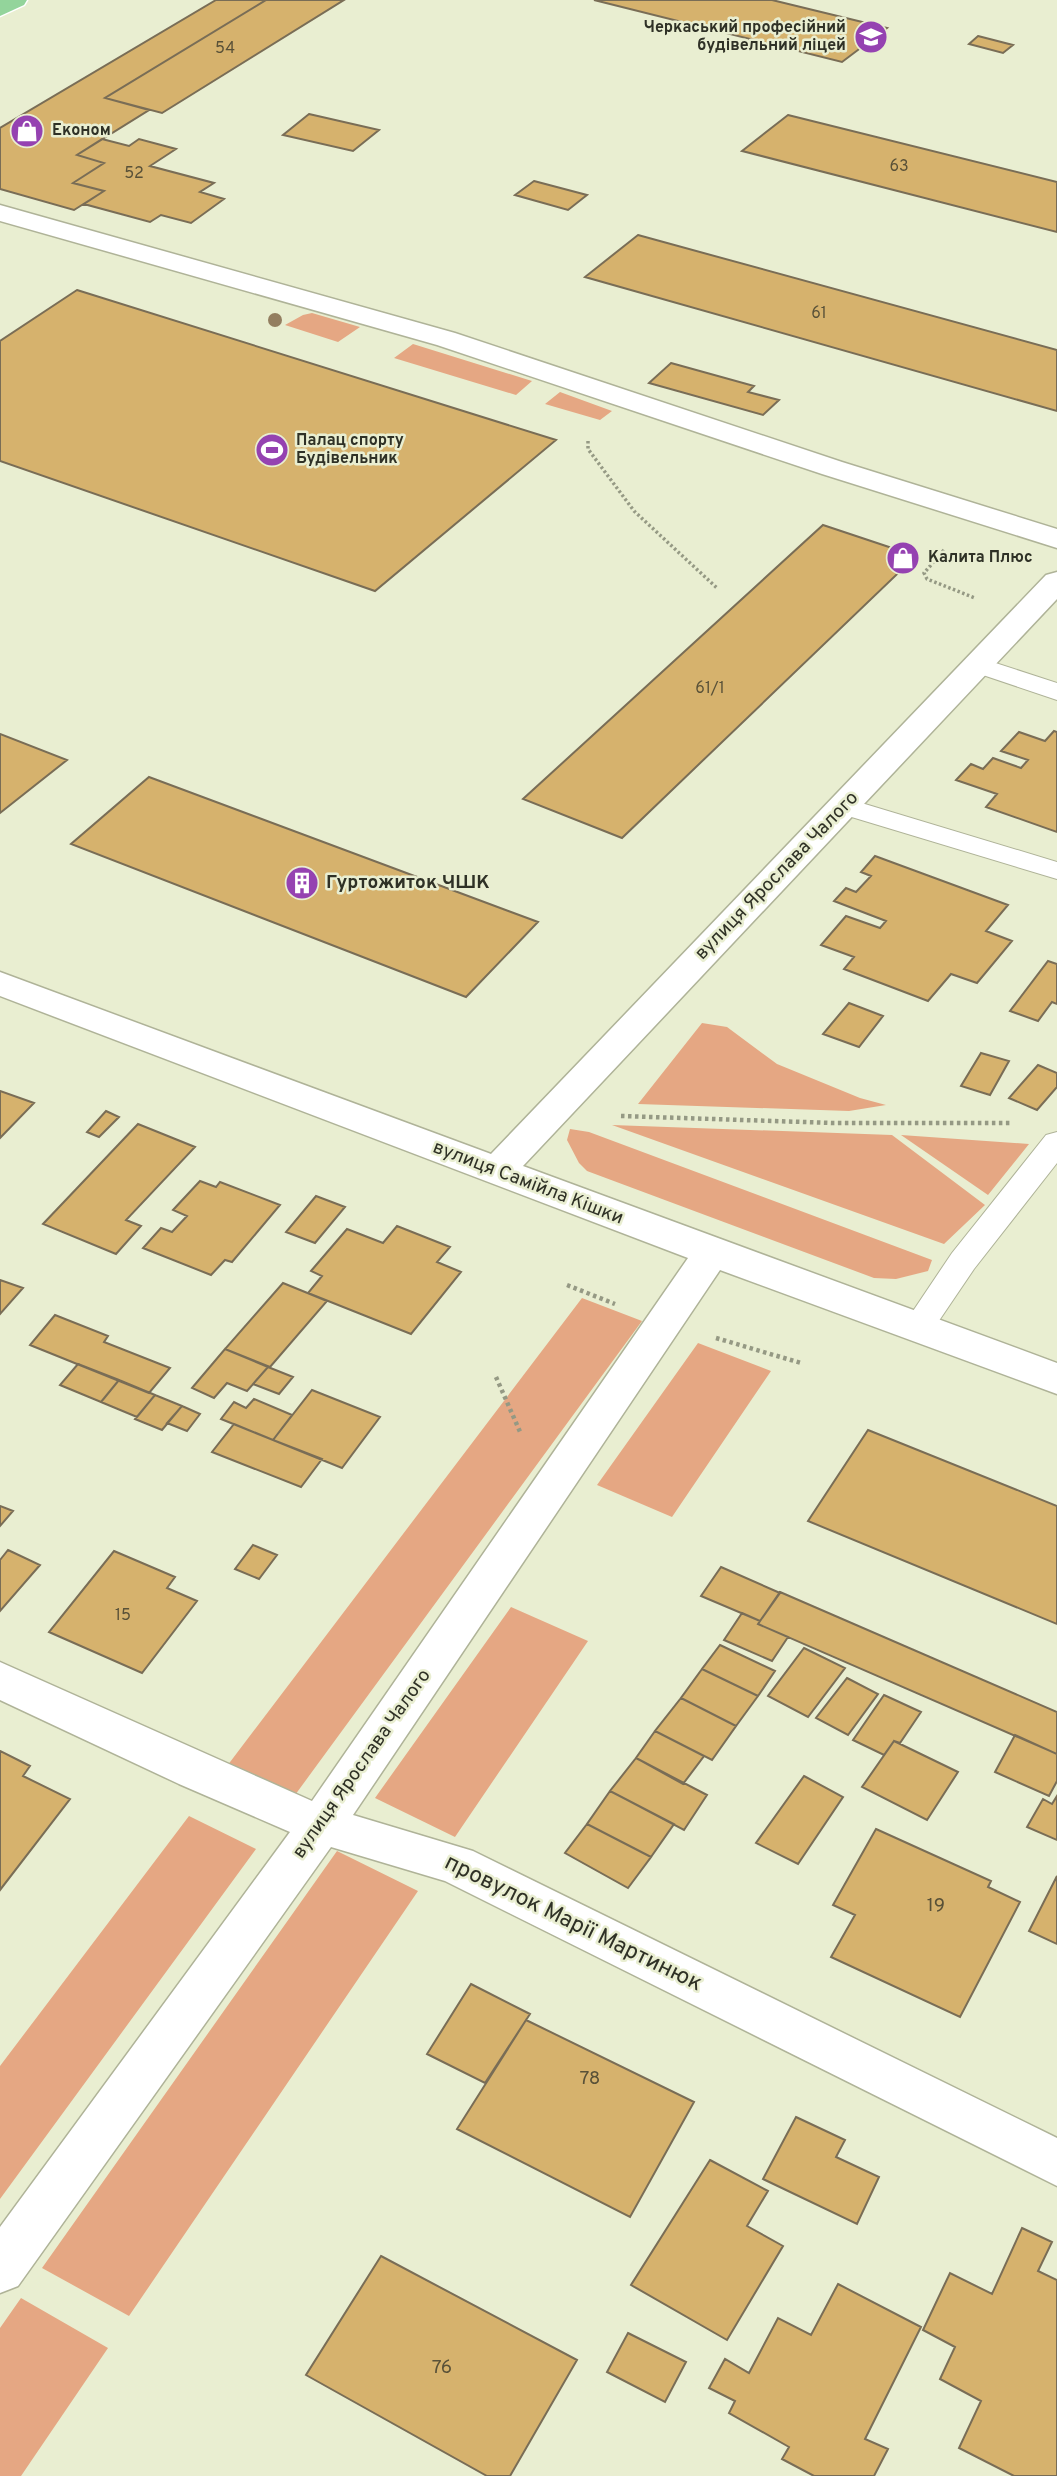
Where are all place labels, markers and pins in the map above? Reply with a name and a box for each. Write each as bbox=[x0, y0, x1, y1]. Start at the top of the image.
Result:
place label: Черкаський професійний будівельний ліцей bbox=[643, 18, 846, 56]
school or university icon: Черкаський професійний будівельний ліцей bbox=[852, 18, 890, 56]
shop icon: Економ bbox=[8, 112, 46, 150]
place label: Економ bbox=[52, 121, 111, 141]
sports icon: Палац спорту Будівельник bbox=[253, 431, 291, 469]
place label: Палац спорту Будівельник bbox=[296, 431, 404, 469]
shop icon: Калита Плюс bbox=[884, 539, 922, 577]
place label: Калита Плюс bbox=[928, 548, 1033, 568]
building icon: Гуртожиток ЧШК bbox=[283, 864, 321, 902]
place label: Гуртожиток ЧШК bbox=[326, 871, 490, 895]

